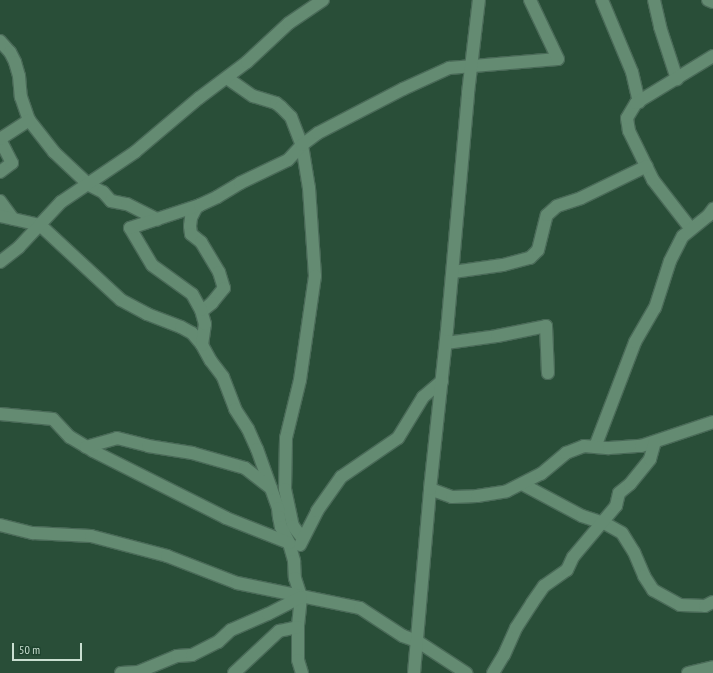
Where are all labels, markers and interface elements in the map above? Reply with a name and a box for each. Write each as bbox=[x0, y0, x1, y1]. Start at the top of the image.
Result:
scale bar bbox=[14, 635, 84, 661]
text: 50 m bbox=[19, 642, 40, 657]

